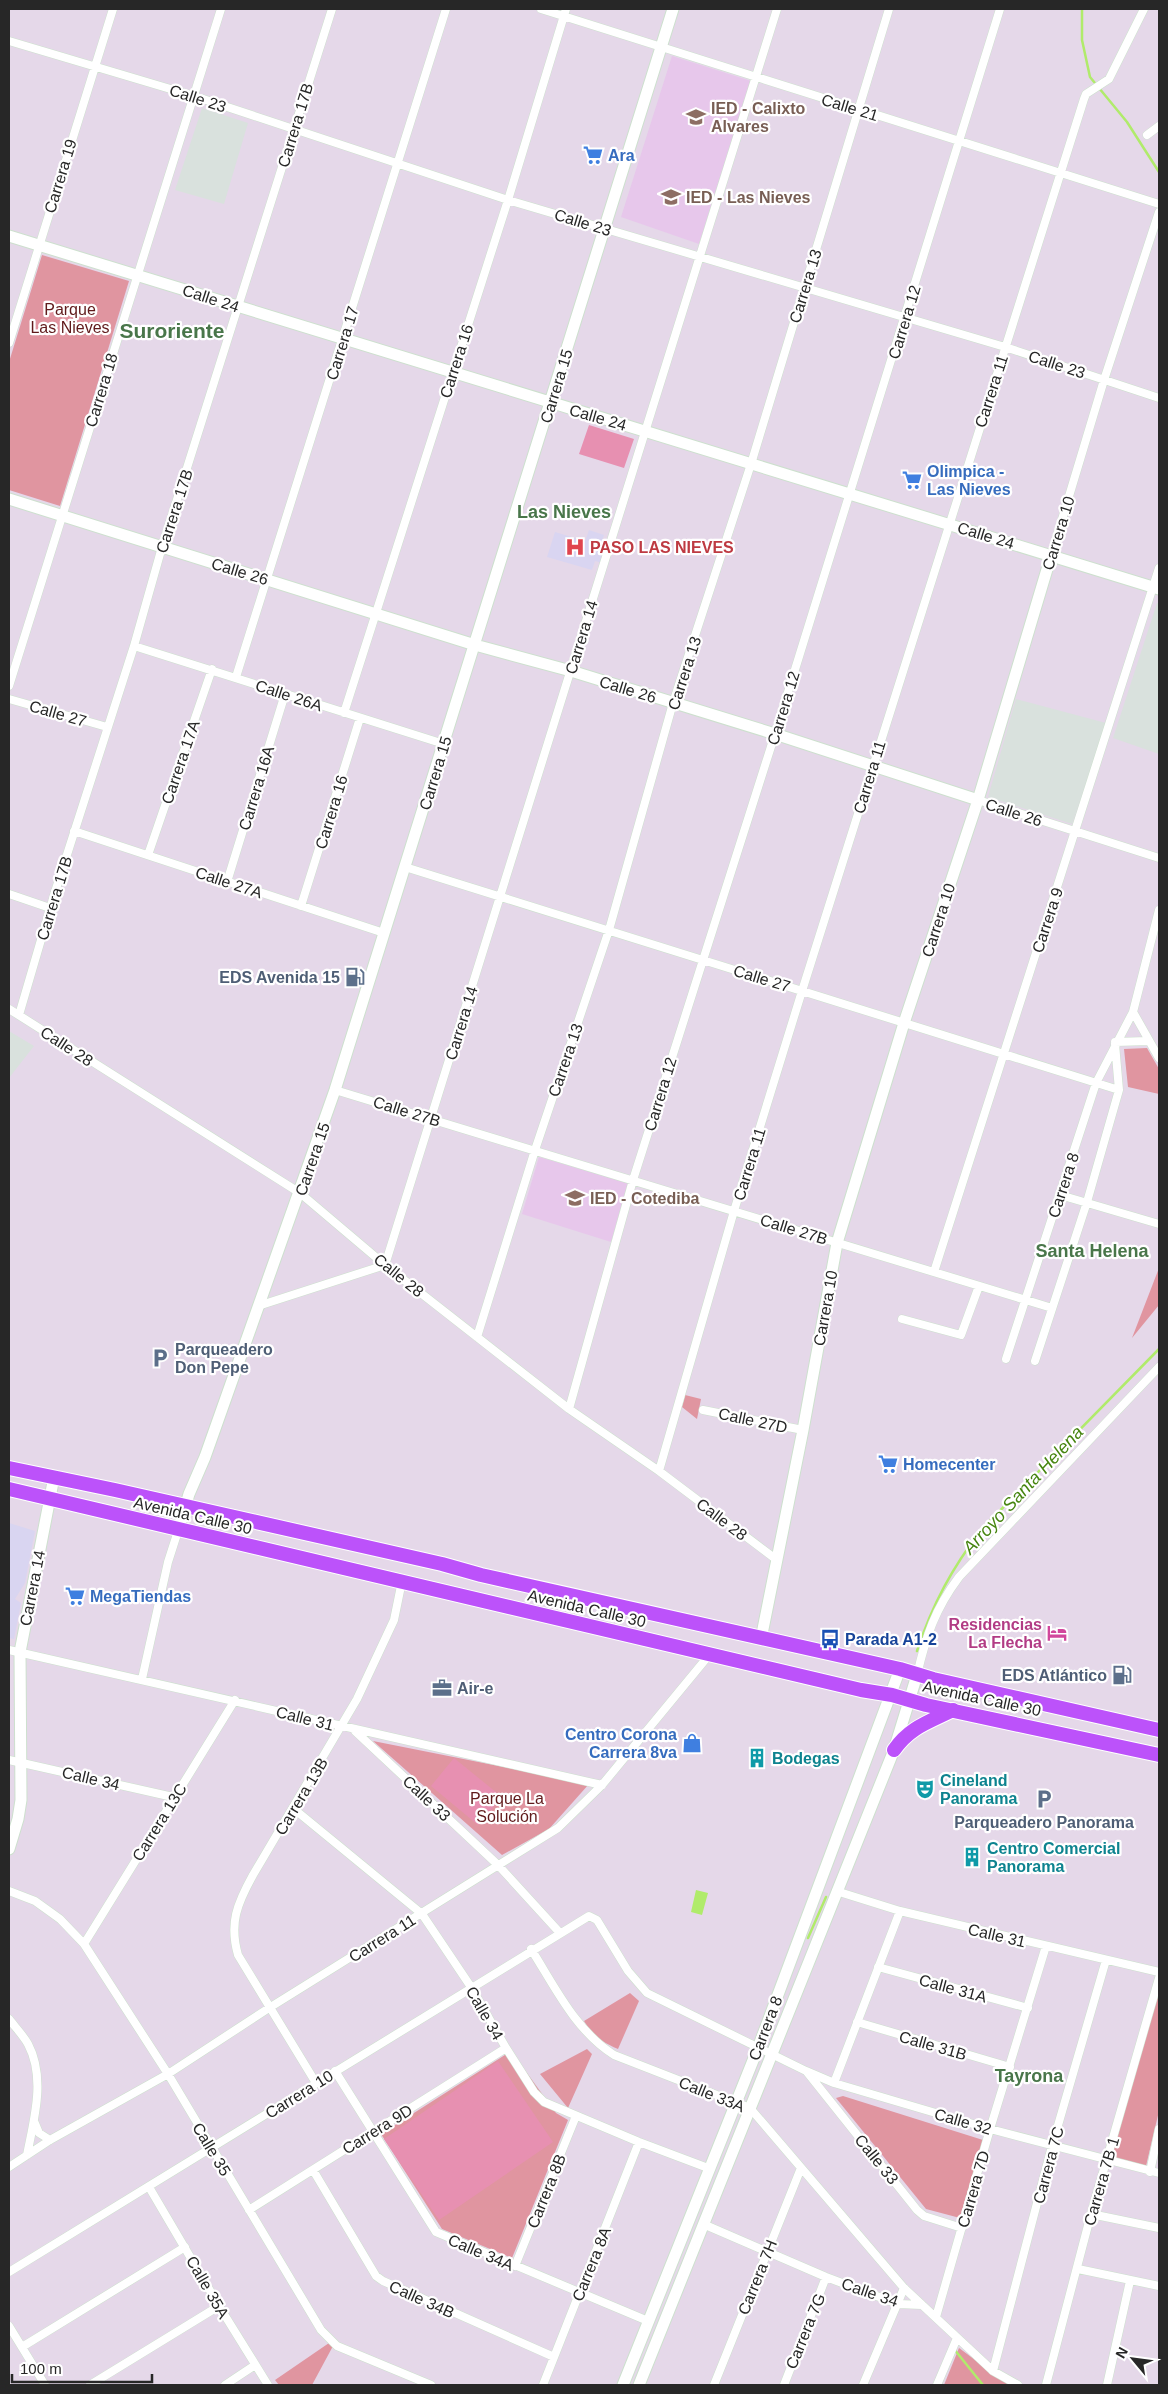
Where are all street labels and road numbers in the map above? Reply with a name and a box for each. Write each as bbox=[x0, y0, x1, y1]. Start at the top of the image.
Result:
street label: Calle 23 bbox=[167, 81, 228, 116]
street label: Carrera 17B bbox=[275, 81, 316, 169]
street label: Calle 21 bbox=[819, 91, 881, 124]
street label: Carrera 19 bbox=[41, 137, 80, 215]
street label: Calle 23 bbox=[552, 206, 614, 239]
street label: Carrera 13 bbox=[786, 247, 825, 325]
street label: Calle 24 bbox=[180, 281, 241, 316]
street label: Carrera 12 bbox=[885, 283, 924, 361]
street label: Carrera 17 bbox=[323, 304, 362, 382]
street label: Carrera 16 bbox=[437, 322, 476, 400]
street label: Carrera 15 bbox=[537, 347, 576, 425]
street label: Calle 23 bbox=[1026, 347, 1087, 382]
street label: Carrera 18 bbox=[82, 351, 121, 429]
street label: Carrera 11 bbox=[972, 353, 1011, 430]
street label: Calle 24 bbox=[567, 401, 629, 434]
street label: Carrera 17B bbox=[153, 467, 196, 555]
street label: Carrera 10 bbox=[1039, 494, 1078, 572]
street label: Calle 24 bbox=[955, 519, 1017, 552]
street label: Calle 26 bbox=[209, 555, 271, 588]
street label: Carrera 14 bbox=[562, 598, 601, 676]
street label: Carrera 13 bbox=[665, 634, 704, 712]
street label: Carrera 12 bbox=[764, 669, 803, 747]
street label: Calle 26 bbox=[597, 673, 659, 706]
street label: Calle 26A bbox=[253, 677, 325, 714]
street label: Calle 27 bbox=[27, 697, 89, 730]
street label: Carrera 17A bbox=[158, 718, 203, 806]
street label: Carrera 15 bbox=[416, 734, 455, 812]
street label: Carrera 11 bbox=[850, 739, 889, 816]
street label: Carrera 16A bbox=[236, 744, 277, 832]
street label: Carrera 16 bbox=[312, 773, 351, 851]
street label: Calle 26 bbox=[983, 795, 1044, 830]
street label: Carrera 17B bbox=[34, 854, 75, 942]
street label: Calle 27A bbox=[193, 864, 265, 901]
street label: Carrera 10 bbox=[919, 881, 958, 959]
street label: Carrera 9 bbox=[1029, 885, 1066, 955]
street label: Calle 27 bbox=[731, 962, 793, 995]
street label: Carrera 14 bbox=[442, 984, 481, 1062]
street label: Carrera 13 bbox=[545, 1021, 586, 1099]
street label: Calle 28 bbox=[37, 1023, 96, 1070]
street label: Carrera 12 bbox=[641, 1055, 680, 1133]
street label: Calle 27B bbox=[371, 1093, 443, 1130]
street label: Carrera 15 bbox=[292, 1120, 333, 1198]
street label: Carrera 11 bbox=[730, 1126, 769, 1203]
street label: Carrera 8 bbox=[1045, 1150, 1082, 1220]
street label: Calle 27B bbox=[758, 1211, 830, 1248]
street label: Calle 28 bbox=[371, 1250, 427, 1301]
street label: Carrera 10 bbox=[810, 1269, 841, 1347]
street label: Calle 27D bbox=[717, 1405, 789, 1436]
street label: Avenida Calle 30 bbox=[132, 1494, 254, 1537]
street label: Calle 28 bbox=[693, 1495, 750, 1544]
street label: Carrera 14 bbox=[17, 1549, 48, 1627]
street label: Avenida Calle 30 bbox=[526, 1587, 648, 1630]
street label: Avenida Calle 30 bbox=[921, 1678, 1043, 1719]
street label: Calle 31 bbox=[274, 1703, 336, 1734]
street label: Carrera 13B bbox=[272, 1755, 331, 1838]
street label: Calle 34 bbox=[60, 1764, 121, 1793]
street label: Calle 33 bbox=[399, 1772, 454, 1825]
street label: Carrera 13C bbox=[129, 1780, 190, 1864]
street label: Carrera 11 bbox=[346, 1911, 419, 1966]
street label: Calle 31 bbox=[966, 1921, 1027, 1950]
street label: Calle 31A bbox=[917, 1971, 989, 2006]
street label: Calle 34 bbox=[463, 1984, 507, 2043]
street label: Carrera 8 bbox=[745, 1993, 786, 2063]
street label: Calle 31B bbox=[897, 2028, 969, 2063]
street label: Carrera 10 bbox=[262, 2067, 336, 2122]
street label: Calle 33A bbox=[676, 2074, 747, 2115]
street label: Carrera 9D bbox=[339, 2101, 415, 2158]
street label: Calle 32 bbox=[932, 2105, 994, 2138]
street label: Calle 35 bbox=[189, 2120, 234, 2179]
street label: Carrera 7C bbox=[1030, 2125, 1067, 2206]
street label: Calle 33 bbox=[852, 2131, 902, 2188]
street label: Carrera 7B 1 bbox=[1081, 2135, 1122, 2228]
street label: Carrera 7D bbox=[954, 2149, 993, 2230]
street label: Carrera 8B bbox=[524, 2152, 569, 2231]
street label: Carrera 8A bbox=[569, 2224, 614, 2304]
street label: Calle 34A bbox=[446, 2231, 516, 2274]
street label: Carrera 7H bbox=[735, 2237, 780, 2317]
street label: Calle 35A bbox=[183, 2253, 232, 2322]
street label: Calle 34 bbox=[839, 2275, 900, 2310]
street label: Calle 34B bbox=[387, 2278, 457, 2321]
street label: Carrera 7G bbox=[783, 2291, 828, 2371]

